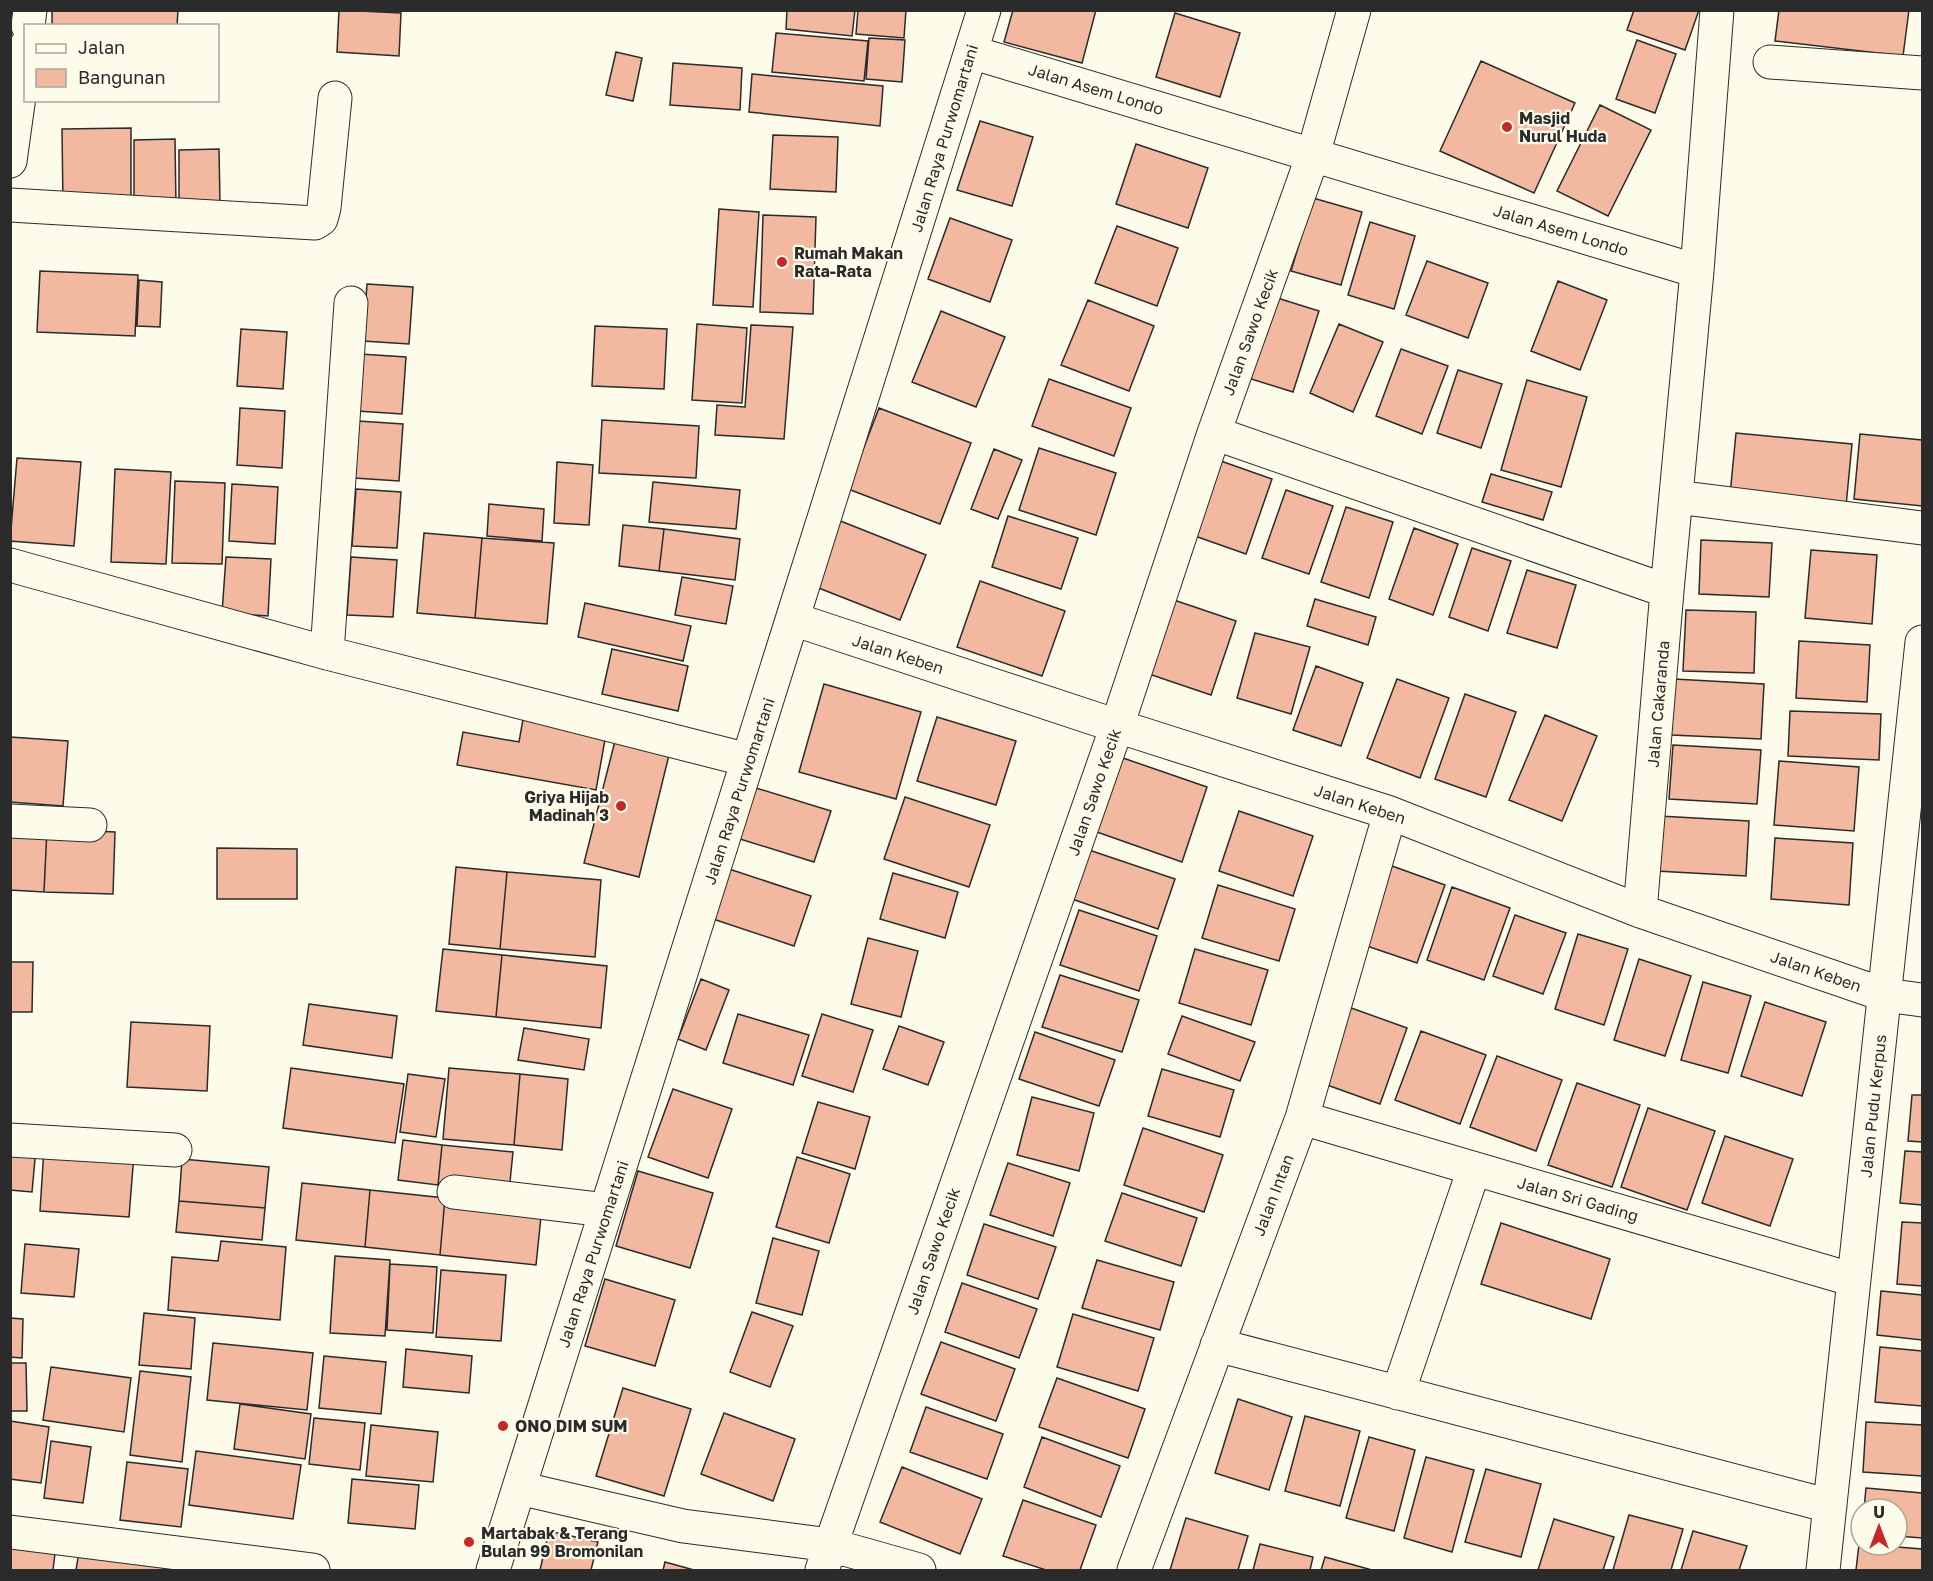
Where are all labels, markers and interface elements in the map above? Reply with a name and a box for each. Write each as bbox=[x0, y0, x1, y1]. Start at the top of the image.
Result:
legend bbox=[24, 24, 219, 102]
text: Jalan bbox=[78, 36, 125, 58]
street label: Jalan Raya Purwomartani bbox=[906, 42, 982, 234]
street label: Jalan Asem Londo bbox=[1026, 59, 1166, 119]
text: Bangunan bbox=[78, 66, 166, 88]
place label: Masjid Nurul Huda bbox=[1519, 108, 1607, 146]
marker: Masjid Nurul Huda bbox=[1500, 120, 1514, 134]
street label: Jalan Asem Londo bbox=[1491, 200, 1631, 260]
place label: Rumah Makan Rata-Rata bbox=[794, 243, 903, 281]
marker: Rumah Makan Rata-Rata bbox=[775, 255, 789, 269]
street label: Jalan Sawo Kecik bbox=[1218, 266, 1282, 398]
street label: Jalan Keben bbox=[850, 630, 946, 678]
street label: Jalan Cakaranda bbox=[1642, 640, 1674, 768]
street label: Jalan Raya Purwomartani bbox=[699, 695, 779, 887]
street label: Jalan Sawo Kecik bbox=[1063, 726, 1125, 858]
street label: Jalan Keben bbox=[1312, 780, 1408, 828]
place label: Griya Hijab Madinah 3 bbox=[524, 787, 609, 825]
marker: Griya Hijab Madinah 3 bbox=[614, 799, 628, 813]
street label: Jalan Keben bbox=[1768, 946, 1864, 996]
street label: Jalan Pudu Kerpus bbox=[1856, 1033, 1890, 1179]
street label: Jalan Intan bbox=[1248, 1151, 1298, 1239]
street label: Jalan Raya Purwomartani bbox=[553, 1158, 633, 1350]
street label: Jalan Sri Gading bbox=[1515, 1172, 1641, 1226]
street label: Jalan Sawo Kecik bbox=[902, 1185, 964, 1317]
place label: ONO DIM SUM bbox=[515, 1416, 628, 1436]
marker: ONO DIM SUM bbox=[496, 1419, 510, 1433]
north arrow bbox=[1849, 1497, 1909, 1557]
text: U bbox=[1873, 1502, 1885, 1522]
place label: Martabak & Terang Bulan 99 Bromonilan bbox=[481, 1523, 643, 1561]
marker: Martabak & Terang Bulan 99 Bromonilan bbox=[462, 1535, 476, 1549]

